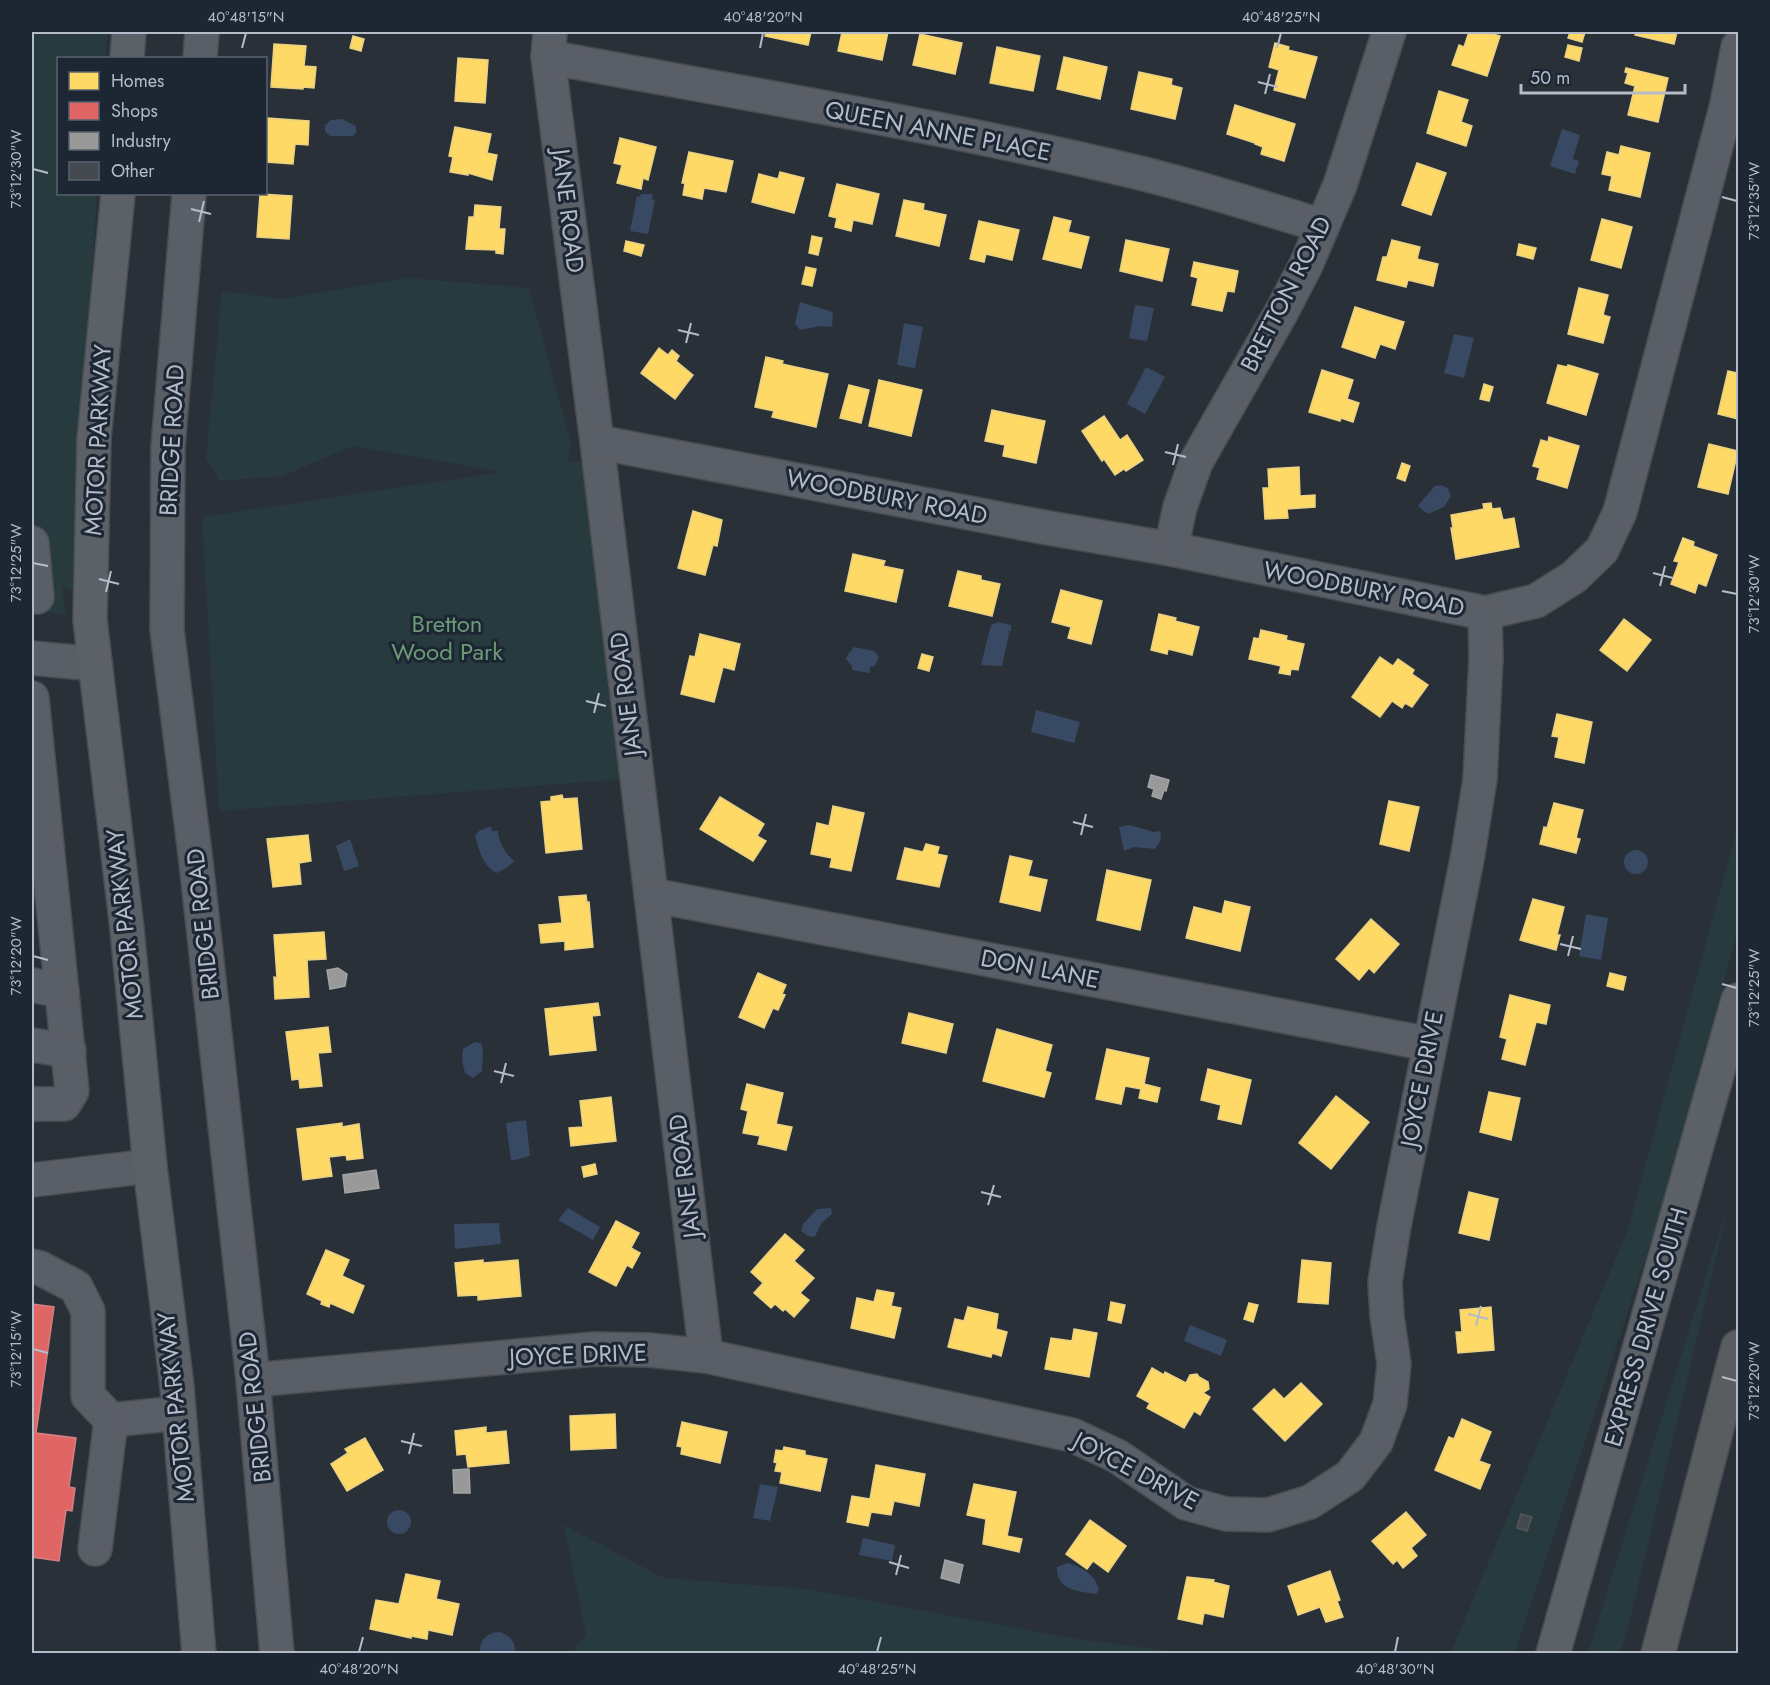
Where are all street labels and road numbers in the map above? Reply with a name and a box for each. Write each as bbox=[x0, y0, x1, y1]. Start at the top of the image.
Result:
street label: QUEEN ANNE PLACE bbox=[822, 91, 1054, 170]
street label: JANE ROAD bbox=[543, 144, 593, 275]
street label: BRETTON ROAD bbox=[1231, 210, 1340, 378]
street label: MOTOR PARKWAY bbox=[75, 343, 120, 536]
street label: BRIDGE ROAD bbox=[150, 363, 193, 517]
street label: WOODBURY ROAD bbox=[784, 460, 991, 533]
street label: WOODBURY ROAD bbox=[1261, 552, 1468, 625]
street label: JANE ROAD bbox=[601, 630, 651, 761]
street label: MOTOR PARKWAY bbox=[97, 827, 152, 1021]
street label: BRIDGE ROAD bbox=[177, 847, 228, 1001]
street label: DON LANE bbox=[978, 940, 1102, 997]
street label: JOYCE DRIVE bbox=[1391, 1008, 1452, 1153]
street label: JANE ROAD bbox=[660, 1112, 710, 1243]
street label: EXPRESS DRIVE SOUTH bbox=[1595, 1203, 1696, 1450]
street label: MOTOR PARKWAY bbox=[148, 1310, 203, 1504]
street label: BRIDGE ROAD bbox=[229, 1330, 280, 1484]
street label: JOYCE DRIVE bbox=[506, 1335, 647, 1374]
street label: JOYCE DRIVE bbox=[1065, 1421, 1205, 1518]

